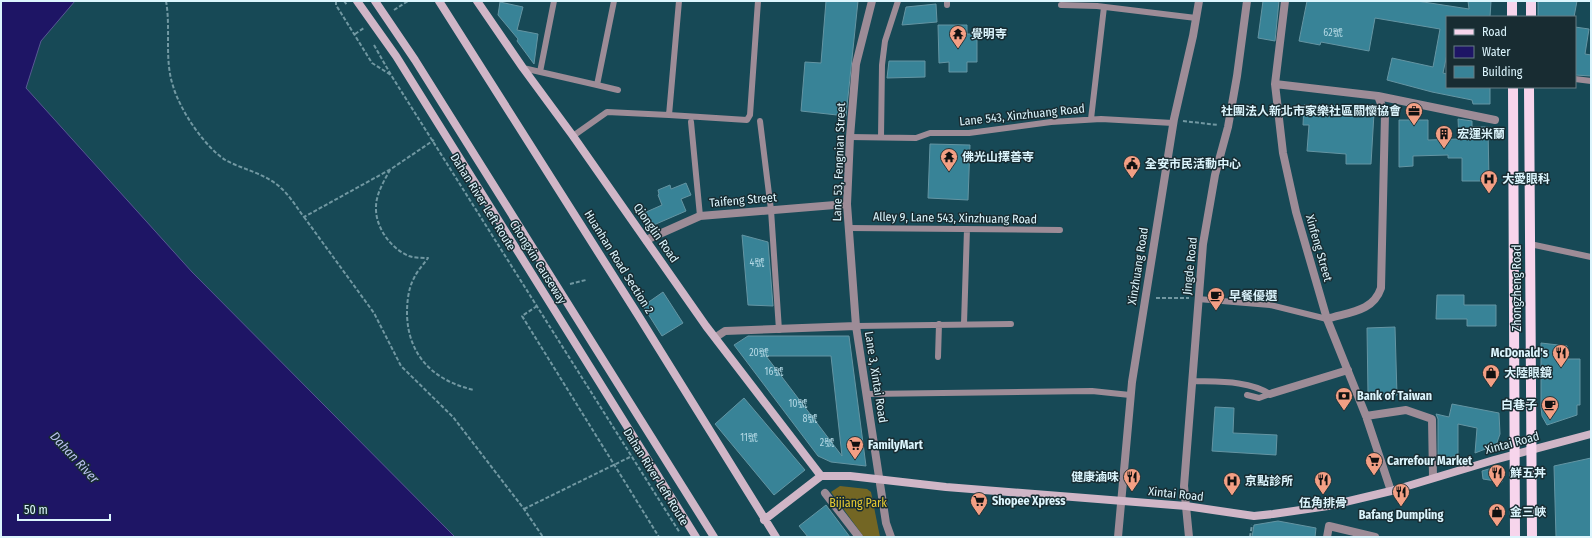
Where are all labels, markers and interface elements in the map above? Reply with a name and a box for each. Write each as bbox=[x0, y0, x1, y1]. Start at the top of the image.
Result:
legend bbox=[1446, 16, 1576, 88]
temple icon: 覺明寺 bbox=[948, 24, 968, 49]
text: Road bbox=[1482, 25, 1507, 39]
place label: 覺明寺 bbox=[971, 27, 1007, 41]
house number: 62號 bbox=[1323, 27, 1343, 39]
text: Water bbox=[1482, 45, 1511, 59]
text: Building bbox=[1482, 65, 1523, 79]
street label: Lane 543, Xinzhuang Road bbox=[959, 101, 1085, 129]
office icon: 社團法人新北市家樂社區關懷協會 bbox=[1404, 101, 1424, 126]
street label: Lane 53, Fengnian Street bbox=[830, 102, 848, 222]
place label: 社團法人新北市家樂社區關懷協會 bbox=[1221, 104, 1401, 118]
building icon: 宏運米蘭 bbox=[1434, 124, 1454, 149]
place label: 宏運米蘭 bbox=[1457, 127, 1505, 141]
temple icon: 佛光山擇善寺 bbox=[939, 147, 959, 172]
place label: 佛光山擇善寺 bbox=[962, 150, 1034, 164]
street label: Dahan River Left Route bbox=[447, 151, 519, 253]
public building icon: 全安市民活動中心 bbox=[1122, 154, 1142, 179]
place label: 全安市民活動中心 bbox=[1145, 157, 1241, 171]
hospital icon: 大愛眼科 bbox=[1479, 169, 1499, 194]
place label: 大愛眼科 bbox=[1502, 172, 1550, 186]
street label: Taifeng Street bbox=[709, 190, 777, 210]
street label: Qionglin Road bbox=[630, 201, 682, 265]
street label: Huanhan Road Section 2 bbox=[581, 208, 657, 316]
street label: Alley 9, Lane 543, Xinzhuang Road bbox=[873, 210, 1037, 226]
street label: Xinfeng Street bbox=[1303, 213, 1335, 283]
street label: Chongxin Causeway bbox=[507, 218, 570, 307]
street label: Xinzhuang Road bbox=[1125, 226, 1151, 306]
street label: Jingde Road bbox=[1180, 236, 1200, 296]
street label: Zhongzheng Road bbox=[1510, 245, 1524, 331]
house number: 4號 bbox=[750, 257, 764, 269]
cafe icon: 早餐優選 bbox=[1206, 286, 1226, 311]
place label: 早餐優選 bbox=[1229, 289, 1278, 303]
street label: Lane 3, Xintai Road bbox=[862, 330, 890, 424]
restaurant icon: McDonald's bbox=[1551, 343, 1571, 368]
place label: McDonald's bbox=[1491, 346, 1549, 360]
house number: 20號 bbox=[749, 347, 769, 359]
shop icon: 大陸眼鏡 bbox=[1481, 363, 1501, 388]
house number: 16號 bbox=[765, 366, 783, 378]
place label: 大陸眼鏡 bbox=[1504, 366, 1552, 380]
bank icon: Bank of Taiwan bbox=[1334, 386, 1354, 411]
place label: Bank of Taiwan bbox=[1357, 389, 1432, 403]
cafe icon: 白巷子 bbox=[1540, 395, 1560, 420]
house number: 10號 bbox=[788, 398, 808, 410]
place label: 白巷子 bbox=[1501, 398, 1537, 412]
house number: 8號 bbox=[803, 413, 818, 425]
street label: Dahan River Left Route bbox=[620, 426, 692, 528]
water label: Dahan River bbox=[47, 429, 102, 486]
street label: Xintai Road bbox=[1483, 429, 1541, 457]
house number: 11號 bbox=[740, 432, 758, 444]
supermarket icon: FamilyMart bbox=[845, 435, 865, 460]
house number: 2號 bbox=[820, 437, 834, 449]
place label: FamilyMart bbox=[868, 438, 924, 452]
supermarket icon: Carrefour Market bbox=[1364, 451, 1384, 476]
place label: Carrefour Market bbox=[1387, 454, 1473, 468]
restaurant icon: 鮮五丼 bbox=[1487, 463, 1507, 488]
place label: 鮮五丼 bbox=[1510, 466, 1546, 480]
restaurant icon: 健康滷味 bbox=[1122, 467, 1142, 492]
place label: 健康滷味 bbox=[1071, 470, 1119, 484]
restaurant icon: 伍角排骨 bbox=[1313, 470, 1333, 495]
hospital icon: 京點診所 bbox=[1222, 471, 1242, 496]
place label: 京點診所 bbox=[1245, 474, 1293, 488]
restaurant icon: Bafang Dumpling bbox=[1391, 482, 1411, 507]
street label: Xintai Road bbox=[1148, 484, 1204, 504]
supermarket icon: Shopee Xpress bbox=[969, 491, 989, 516]
place label: Shopee Xpress bbox=[992, 494, 1066, 508]
scale bar bbox=[18, 496, 110, 522]
park label: Bijiang Park bbox=[829, 496, 887, 510]
place label: 伍角排骨 bbox=[1299, 496, 1347, 510]
shop icon: 金三峽 bbox=[1487, 502, 1507, 527]
text: 50 m bbox=[24, 503, 48, 517]
place label: 金三峽 bbox=[1510, 505, 1547, 519]
place label: Bafang Dumpling bbox=[1359, 508, 1443, 522]

